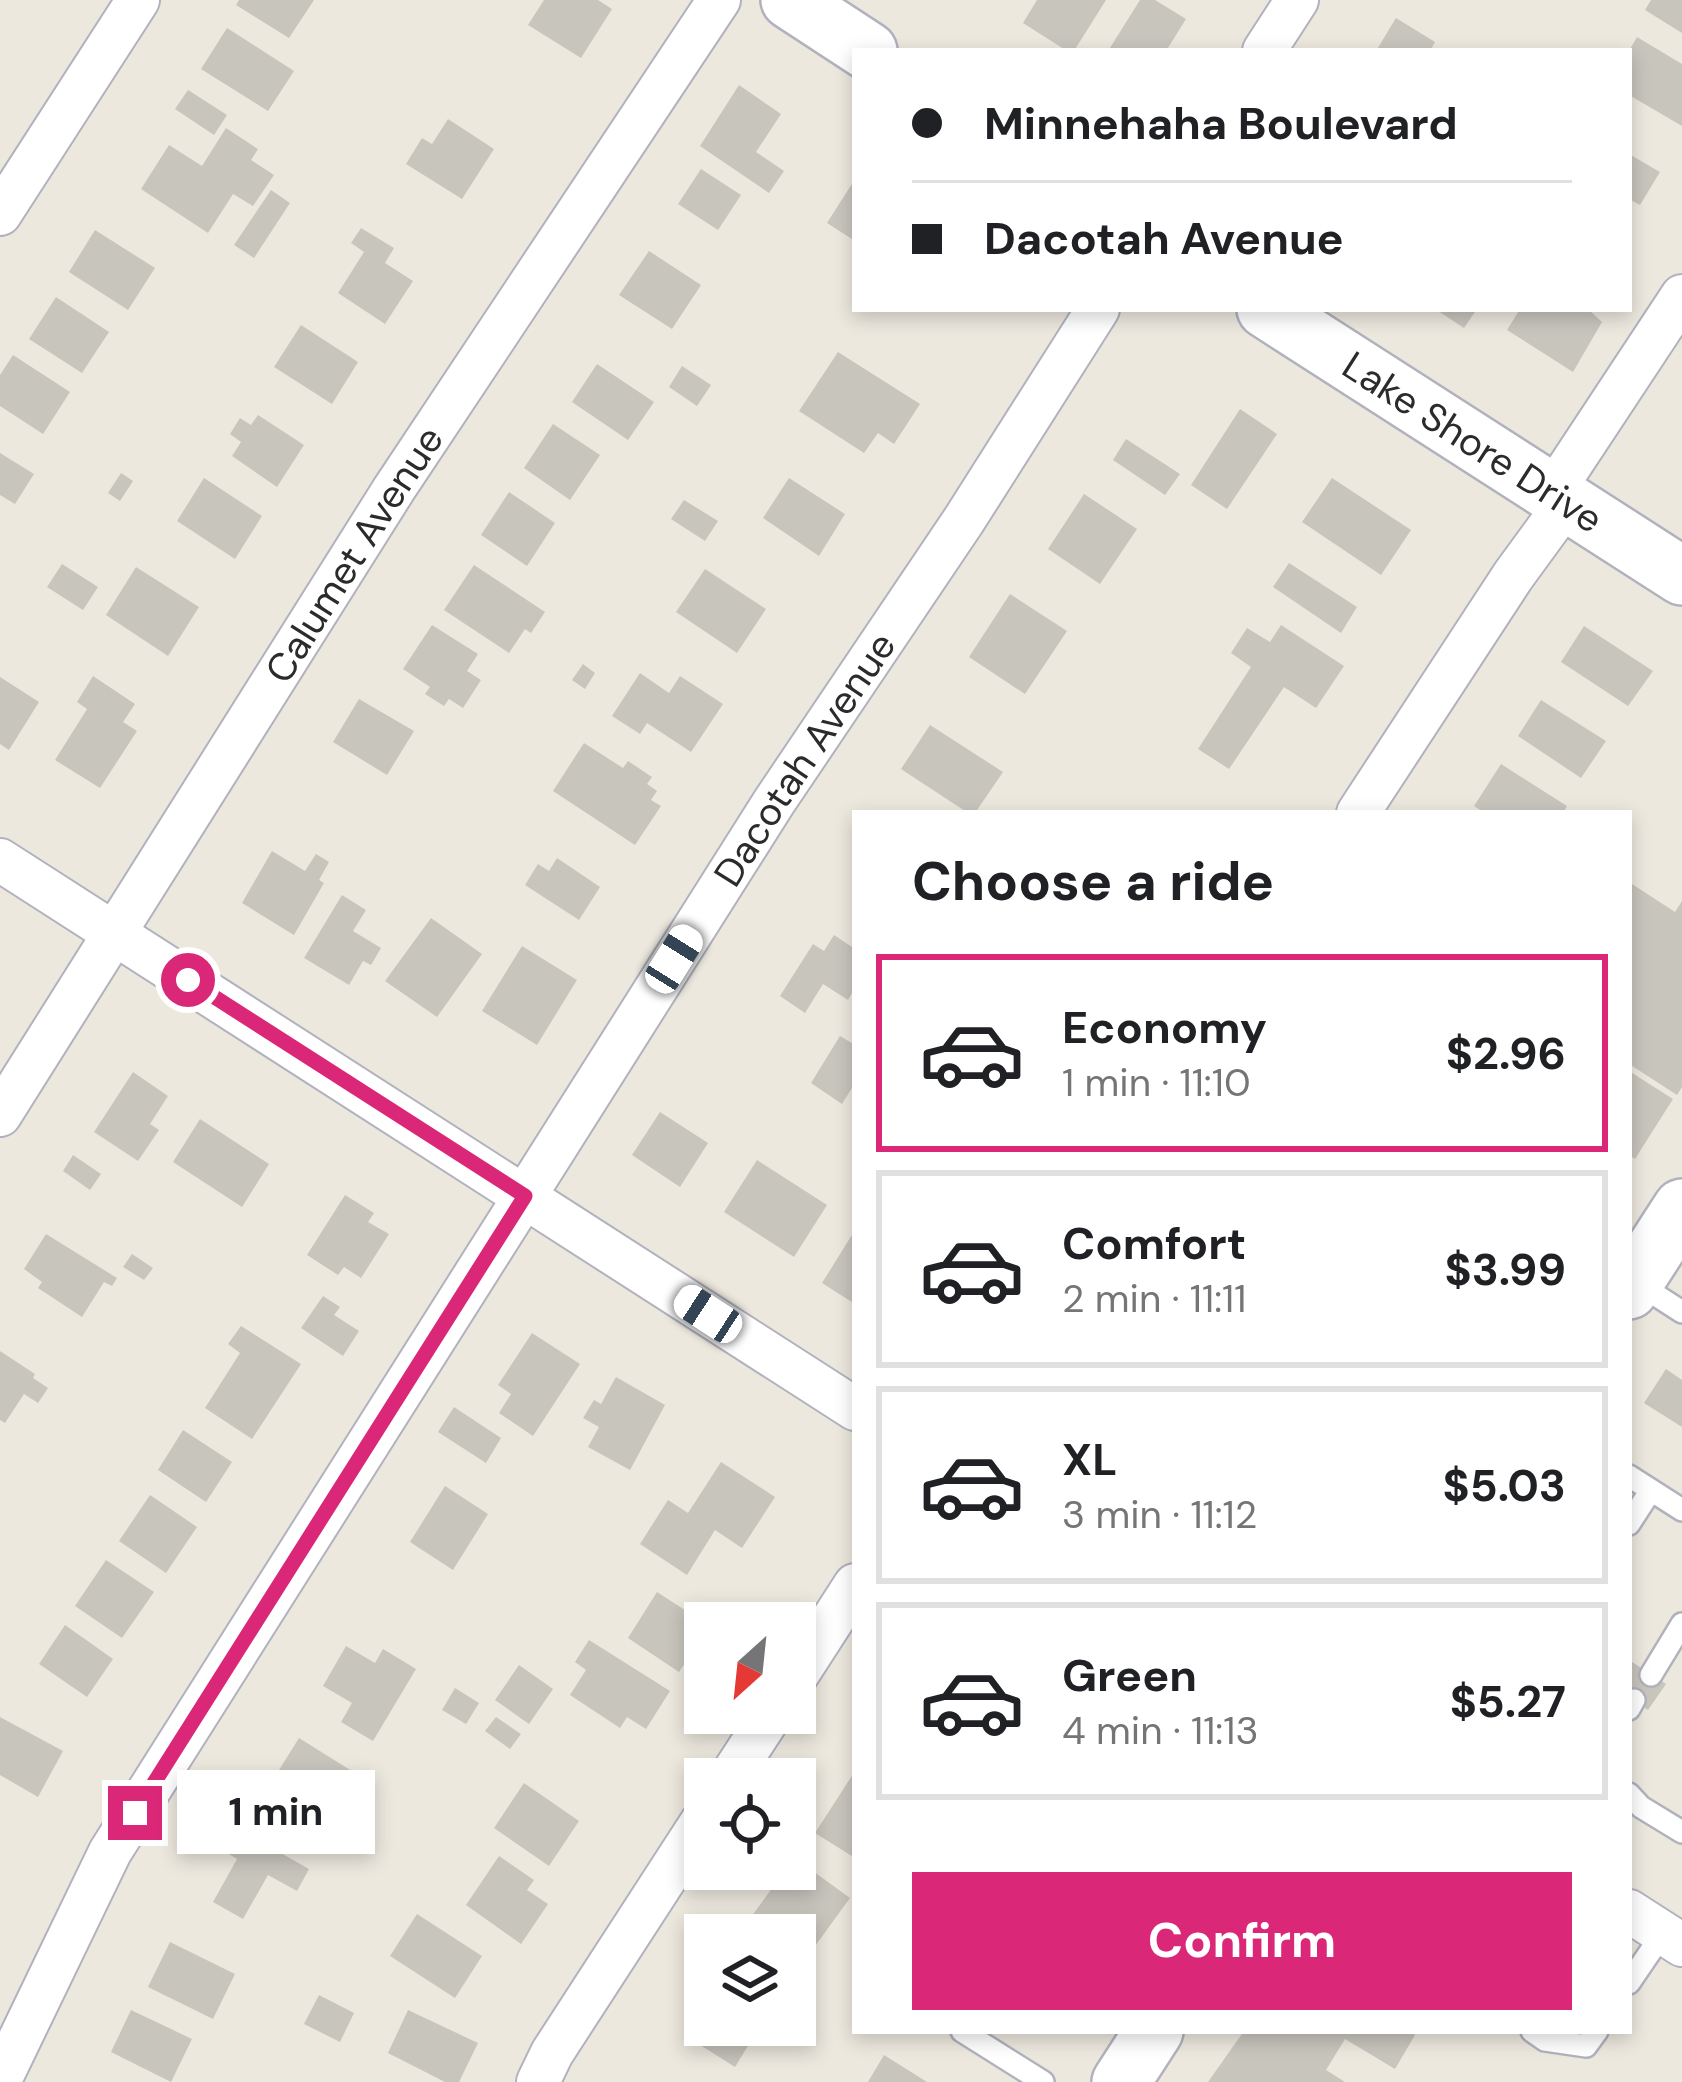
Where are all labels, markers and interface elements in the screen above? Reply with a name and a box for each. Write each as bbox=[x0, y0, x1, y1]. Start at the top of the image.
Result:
text: Minnehaha Boulevard bbox=[984, 94, 1458, 153]
text: Dacotah Avenue bbox=[984, 209, 1344, 268]
street label: Lake Shore Drive bbox=[1333, 340, 1613, 545]
street label: Calumet Avenue bbox=[254, 416, 455, 692]
street label: Dacotah Avenue bbox=[702, 622, 907, 896]
text: Choose a ride bbox=[912, 846, 1274, 917]
car bbox=[640, 919, 708, 999]
route start bbox=[161, 953, 215, 1007]
text: Economy bbox=[1062, 998, 1267, 1057]
icon: car bbox=[918, 999, 1026, 1107]
text: $2.96 bbox=[1446, 1024, 1566, 1083]
text: 1 min · 11:10 bbox=[1062, 1057, 1251, 1108]
text: Comfort bbox=[1062, 1214, 1246, 1273]
icon: car bbox=[918, 1215, 1026, 1323]
text: $3.99 bbox=[1445, 1240, 1566, 1299]
text: 2 min · 11:11 bbox=[1062, 1273, 1246, 1324]
car bbox=[668, 1279, 748, 1349]
text: XL bbox=[1062, 1430, 1117, 1489]
icon: car bbox=[918, 1431, 1026, 1539]
text: $5.03 bbox=[1442, 1456, 1566, 1515]
text: 3 min · 11:12 bbox=[1062, 1489, 1257, 1540]
north arrow bbox=[684, 1602, 816, 1734]
map controls bbox=[684, 1602, 816, 2046]
text: Green bbox=[1062, 1646, 1197, 1705]
icon: car bbox=[918, 1647, 1026, 1755]
text: $5.27 bbox=[1450, 1672, 1566, 1731]
text: 4 min · 11:13 bbox=[1062, 1705, 1258, 1756]
button: locate bbox=[684, 1758, 816, 1890]
callout: 1 min bbox=[177, 1771, 375, 1855]
route end bbox=[108, 1786, 162, 1840]
text: 1 min bbox=[229, 1786, 323, 1837]
button: Confirm bbox=[912, 1872, 1572, 2010]
button: layers bbox=[684, 1914, 816, 2046]

